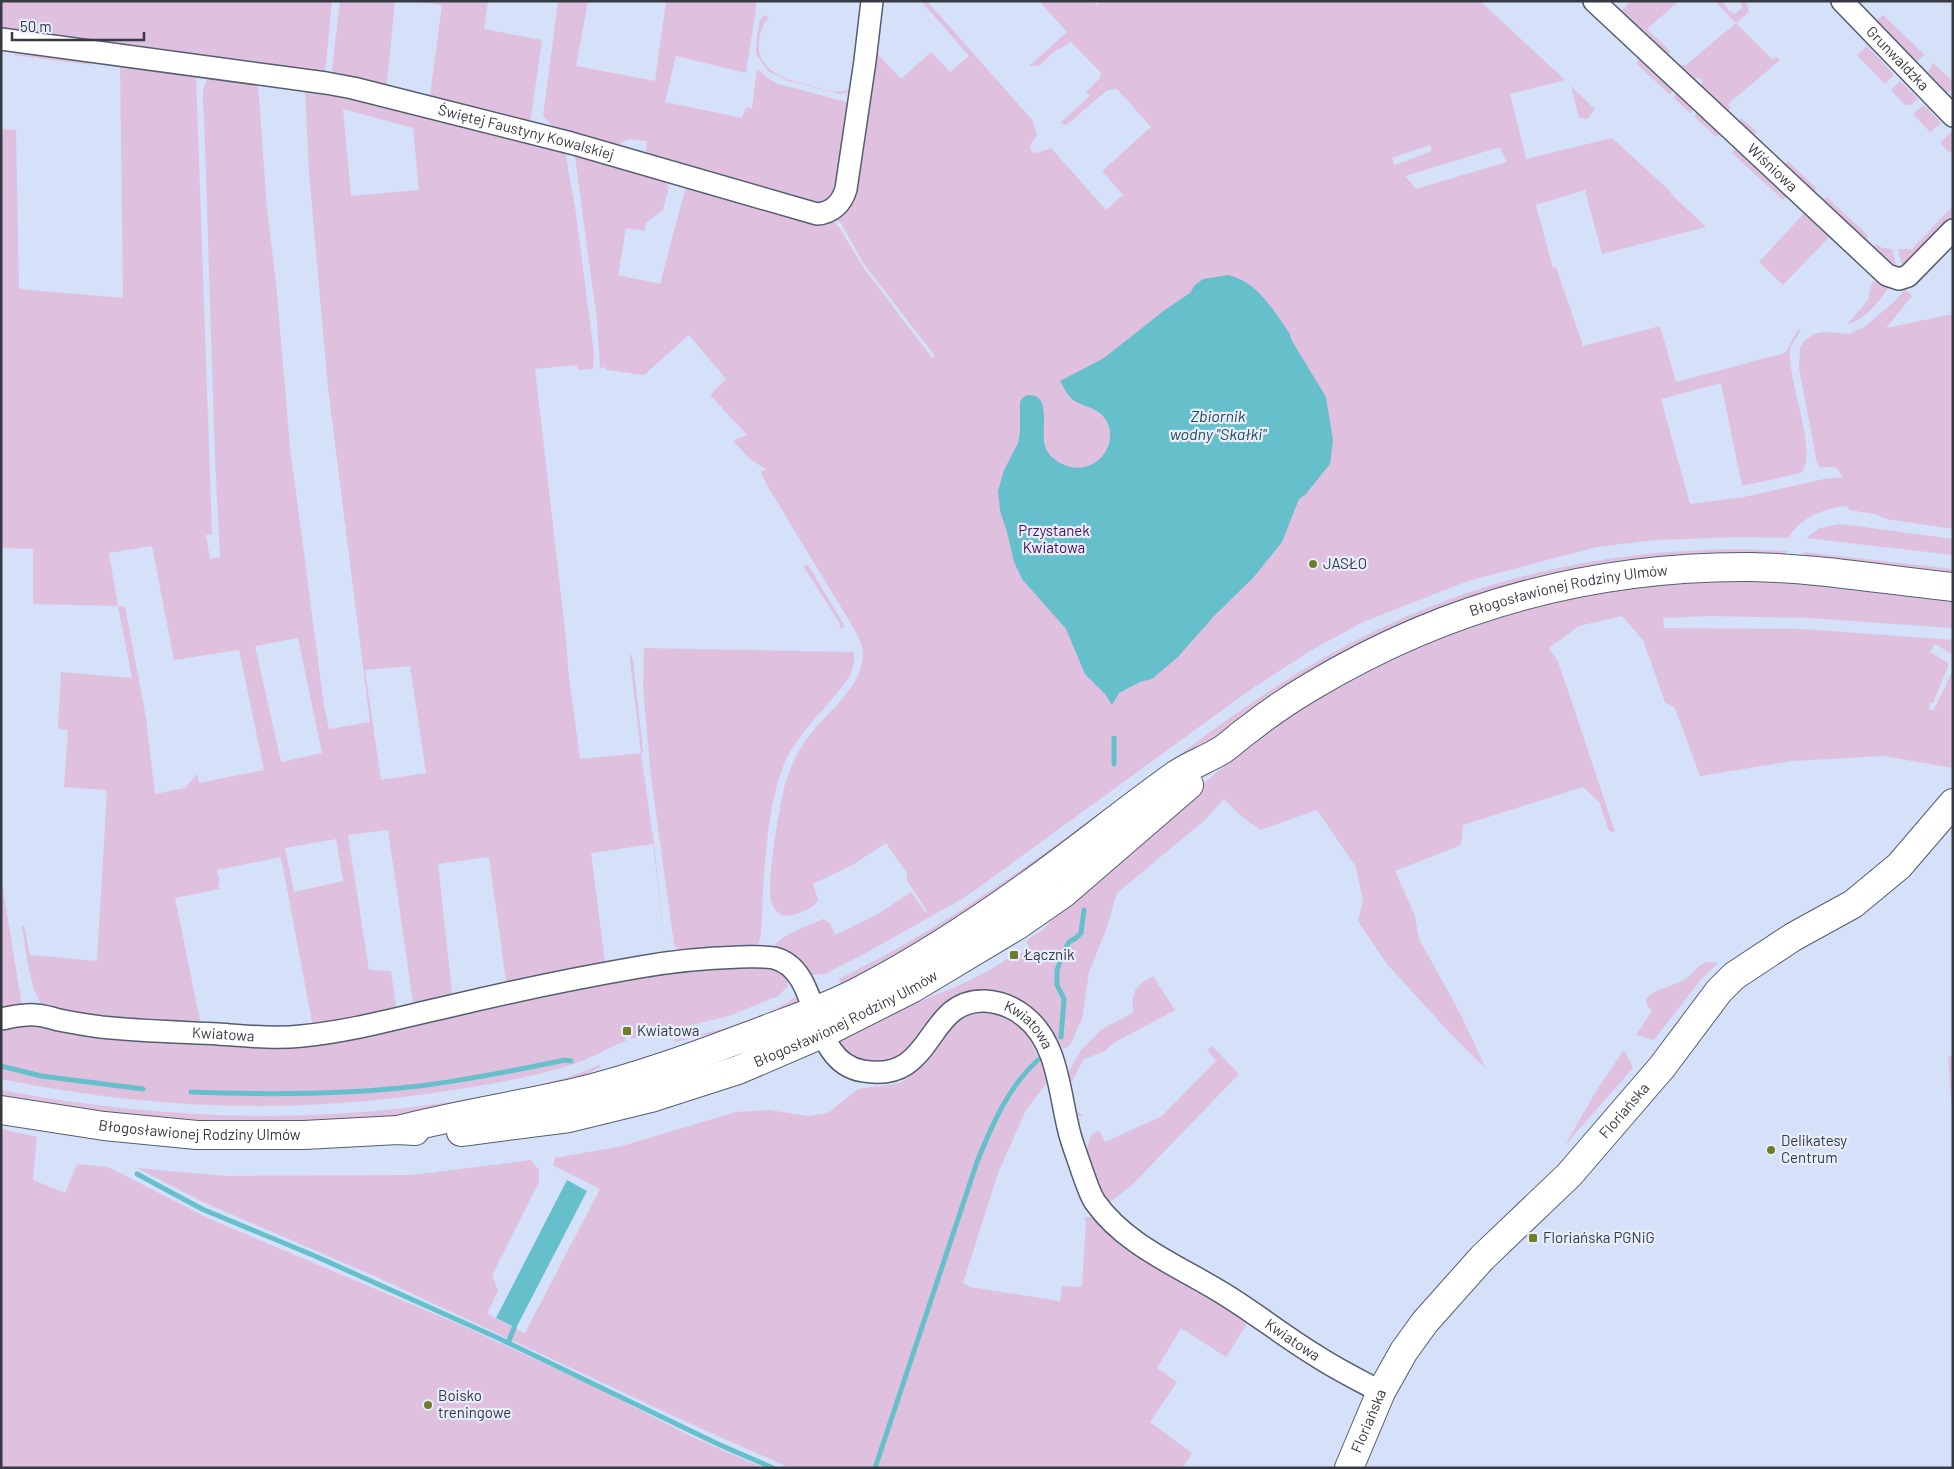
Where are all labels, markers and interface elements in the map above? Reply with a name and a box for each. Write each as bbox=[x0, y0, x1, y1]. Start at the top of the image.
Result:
scale bar bbox=[12, 10, 145, 42]
text: 50 m bbox=[20, 17, 52, 35]
street label: Grunwaldzka bbox=[1863, 22, 1933, 94]
street label: Świętej Faustyny Kowalskiej bbox=[436, 100, 616, 163]
street label: Wiśniowa bbox=[1744, 139, 1802, 195]
water label: Zbiornik wodny "Skałki" bbox=[1170, 406, 1267, 443]
park label: Przystanek Kwiatowa bbox=[1018, 521, 1090, 556]
place label: JASŁO bbox=[1323, 554, 1367, 572]
marker: JASŁO bbox=[1307, 558, 1319, 570]
street label: Błogosławionej Rodziny Ulmów bbox=[1467, 560, 1669, 619]
place label: Łącznik bbox=[1023, 945, 1075, 963]
marker: Łącznik bbox=[1008, 949, 1020, 961]
street label: Błogosławionej Rodziny Ulmów bbox=[751, 965, 941, 1070]
street label: Kwiatowa bbox=[1002, 996, 1057, 1051]
place label: Kwiatowa bbox=[637, 1021, 700, 1039]
street label: Kwiatowa bbox=[192, 1023, 255, 1045]
marker: Kwiatowa bbox=[621, 1025, 633, 1037]
street label: Floriańska bbox=[1595, 1079, 1652, 1142]
street label: Błogosławionej Rodziny Ulmów bbox=[97, 1115, 301, 1143]
place label: Delikatesy Centrum bbox=[1781, 1131, 1847, 1166]
marker: Delikatesy Centrum bbox=[1765, 1144, 1777, 1156]
place label: Floriańska PGNiG bbox=[1543, 1228, 1655, 1246]
marker: Floriańska PGNiG bbox=[1527, 1232, 1539, 1244]
street label: Kwiatowa bbox=[1262, 1314, 1324, 1364]
place label: Boisko treningowe bbox=[438, 1386, 511, 1421]
street label: Floriańska bbox=[1346, 1386, 1389, 1455]
marker: Boisko treningowe bbox=[422, 1399, 434, 1411]

